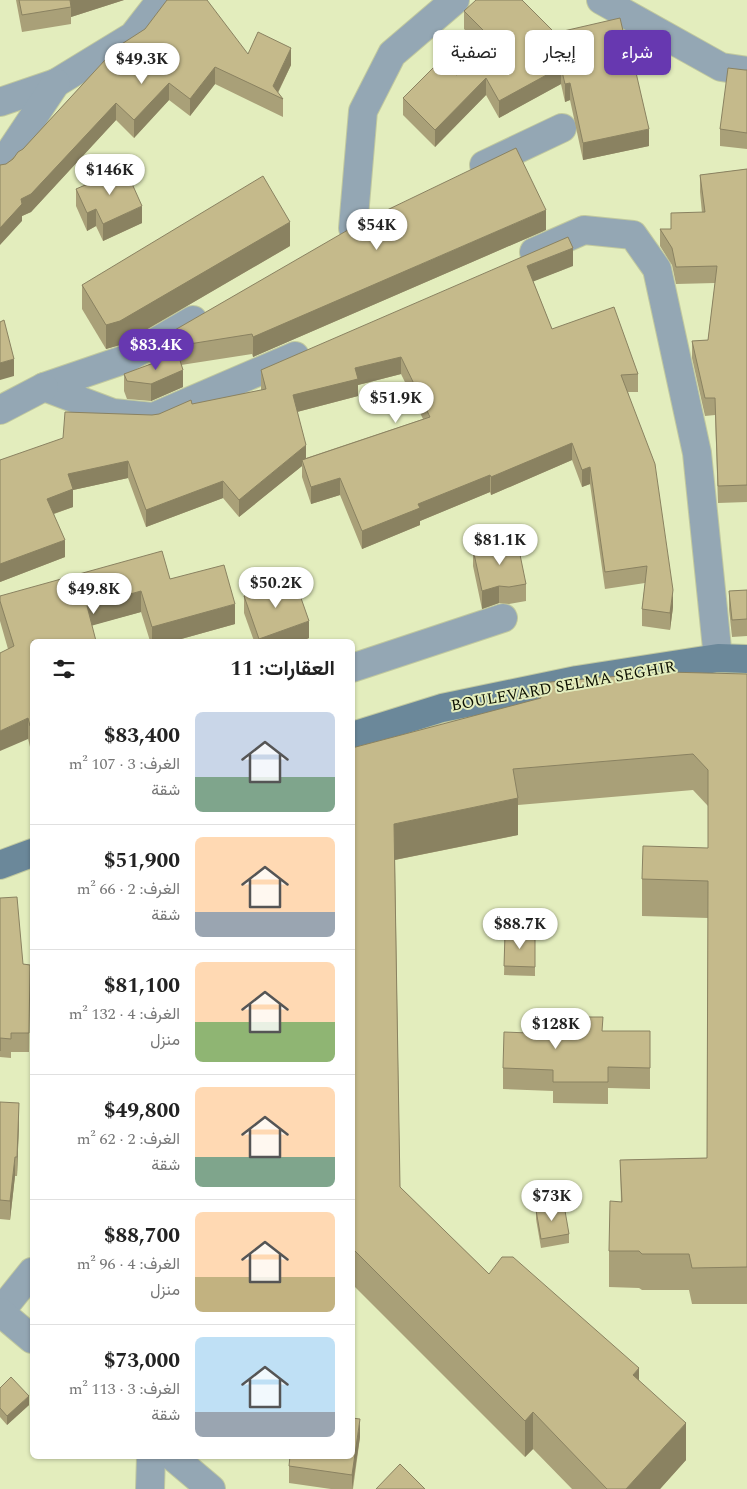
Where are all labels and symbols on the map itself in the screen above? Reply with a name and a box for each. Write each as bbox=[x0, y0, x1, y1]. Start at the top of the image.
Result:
pin: $49.3K bbox=[101, 42, 183, 85]
pin: $146K bbox=[75, 154, 145, 196]
pin: $54K bbox=[347, 208, 407, 251]
pin: $83.4K bbox=[115, 328, 197, 371]
pin: $51.9K bbox=[355, 382, 437, 424]
pin: $81.1K bbox=[459, 524, 541, 566]
pin: $50.2K bbox=[235, 566, 317, 609]
pin: $49.8K bbox=[53, 572, 135, 615]
street label: BOULEVARD SELMA SEGHIR bbox=[449, 654, 678, 718]
pin: $88.7K bbox=[479, 908, 561, 950]
pin: $128K bbox=[521, 1008, 591, 1050]
pin: $73K bbox=[522, 1180, 582, 1222]

